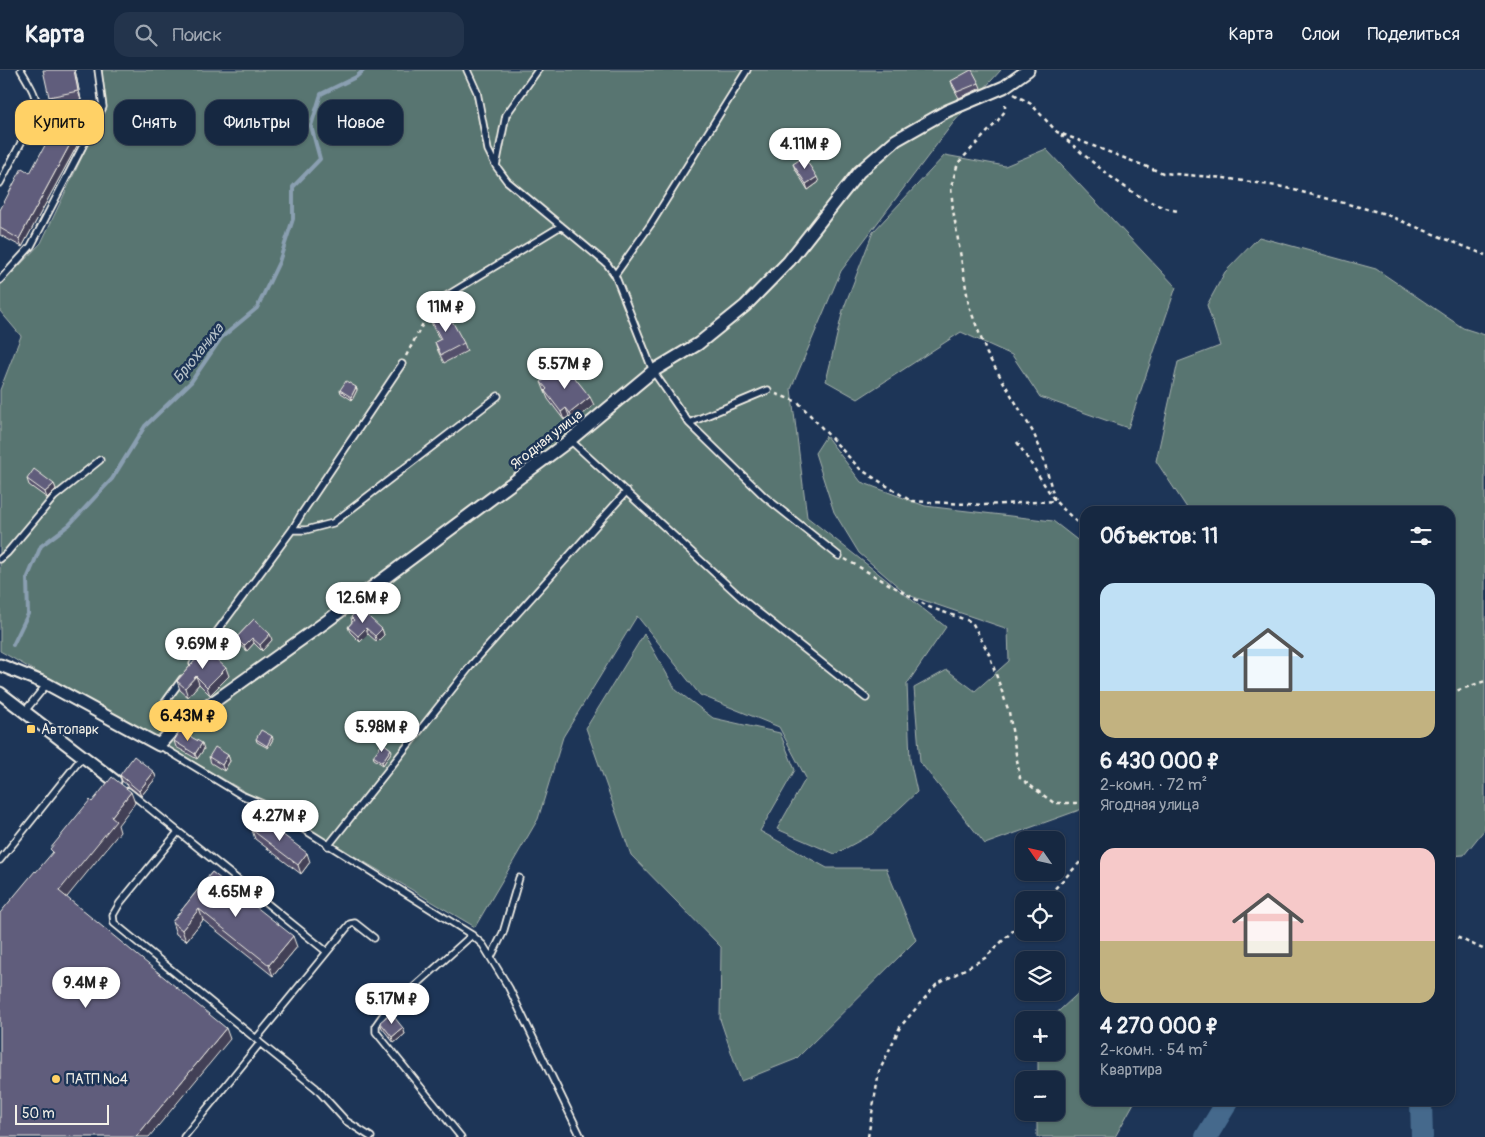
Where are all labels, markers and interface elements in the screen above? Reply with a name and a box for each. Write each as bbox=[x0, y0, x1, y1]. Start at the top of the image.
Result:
search box bbox=[114, 12, 464, 57]
text: Карта bbox=[25, 20, 84, 49]
icon: search bbox=[132, 21, 160, 49]
text: Поиск bbox=[172, 23, 222, 47]
text: Карта bbox=[1229, 23, 1273, 46]
text: Слои bbox=[1301, 23, 1339, 46]
text: Поделиться bbox=[1367, 23, 1460, 46]
chip: Купить bbox=[15, 100, 104, 145]
chip: Снять bbox=[114, 100, 195, 145]
chip: Фильтры bbox=[205, 100, 308, 145]
chip: Новое bbox=[318, 100, 403, 145]
pin: 4.11M ₽ bbox=[759, 128, 851, 170]
text: 4.11M ₽ bbox=[780, 134, 830, 154]
pin: 11M ₽ bbox=[411, 290, 481, 333]
text: 11M ₽ bbox=[427, 297, 465, 317]
water label: Брюханиха bbox=[169, 319, 229, 387]
pin: 5.57M ₽ bbox=[519, 348, 611, 390]
text: 5.57M ₽ bbox=[538, 354, 592, 374]
street label: Ягодная улица bbox=[507, 406, 586, 473]
icon: filters bbox=[1407, 522, 1435, 550]
text: Объектов: 11 bbox=[1100, 523, 1218, 550]
pin: 12.6M ₽ bbox=[317, 582, 409, 624]
text: 12.6M ₽ bbox=[337, 588, 389, 608]
icon: home bbox=[1223, 615, 1313, 705]
pin: 9.69M ₽ bbox=[157, 628, 249, 670]
text: 9.69M ₽ bbox=[176, 634, 230, 654]
pin: 6.43M ₽ bbox=[142, 700, 234, 742]
text: 6.43M ₽ bbox=[160, 706, 216, 726]
pin: 5.98M ₽ bbox=[336, 710, 428, 753]
text: 5.98M ₽ bbox=[355, 717, 409, 737]
place label: Автопарк bbox=[41, 721, 99, 738]
marker: Автопарк bbox=[25, 723, 37, 735]
text: 6 430 000 ₽ bbox=[1100, 748, 1220, 775]
text: 2-комн. · 72 m² bbox=[1100, 775, 1207, 795]
text: Ягодная улица bbox=[1100, 795, 1199, 815]
pin: 4.27M ₽ bbox=[234, 800, 326, 842]
text: 4.27M ₽ bbox=[253, 806, 307, 826]
north arrow bbox=[1015, 831, 1065, 881]
map controls bbox=[1015, 831, 1065, 1121]
pin: 4.65M ₽ bbox=[190, 876, 282, 918]
icon: home bbox=[1223, 880, 1313, 970]
text: 4.65M ₽ bbox=[208, 882, 264, 902]
button: locate bbox=[1015, 891, 1065, 941]
button: layers bbox=[1015, 951, 1065, 1001]
pin: 9.4M ₽ bbox=[45, 966, 127, 1009]
text: 9.4M ₽ bbox=[63, 973, 109, 993]
pin: 5.17M ₽ bbox=[346, 982, 438, 1025]
text: 5.17M ₽ bbox=[366, 989, 418, 1009]
button: + bbox=[1015, 1011, 1065, 1061]
text: 4 270 000 ₽ bbox=[1100, 1013, 1219, 1040]
text: 2-комн. · 54 m² bbox=[1100, 1040, 1208, 1060]
text: Квартира bbox=[1100, 1060, 1162, 1080]
place label: ПАТП №4 bbox=[66, 1071, 128, 1088]
button: − bbox=[1015, 1071, 1065, 1121]
marker: ПАТП №4 bbox=[50, 1073, 62, 1085]
scale bar bbox=[15, 1102, 109, 1125]
text: 50 m bbox=[22, 1105, 55, 1122]

